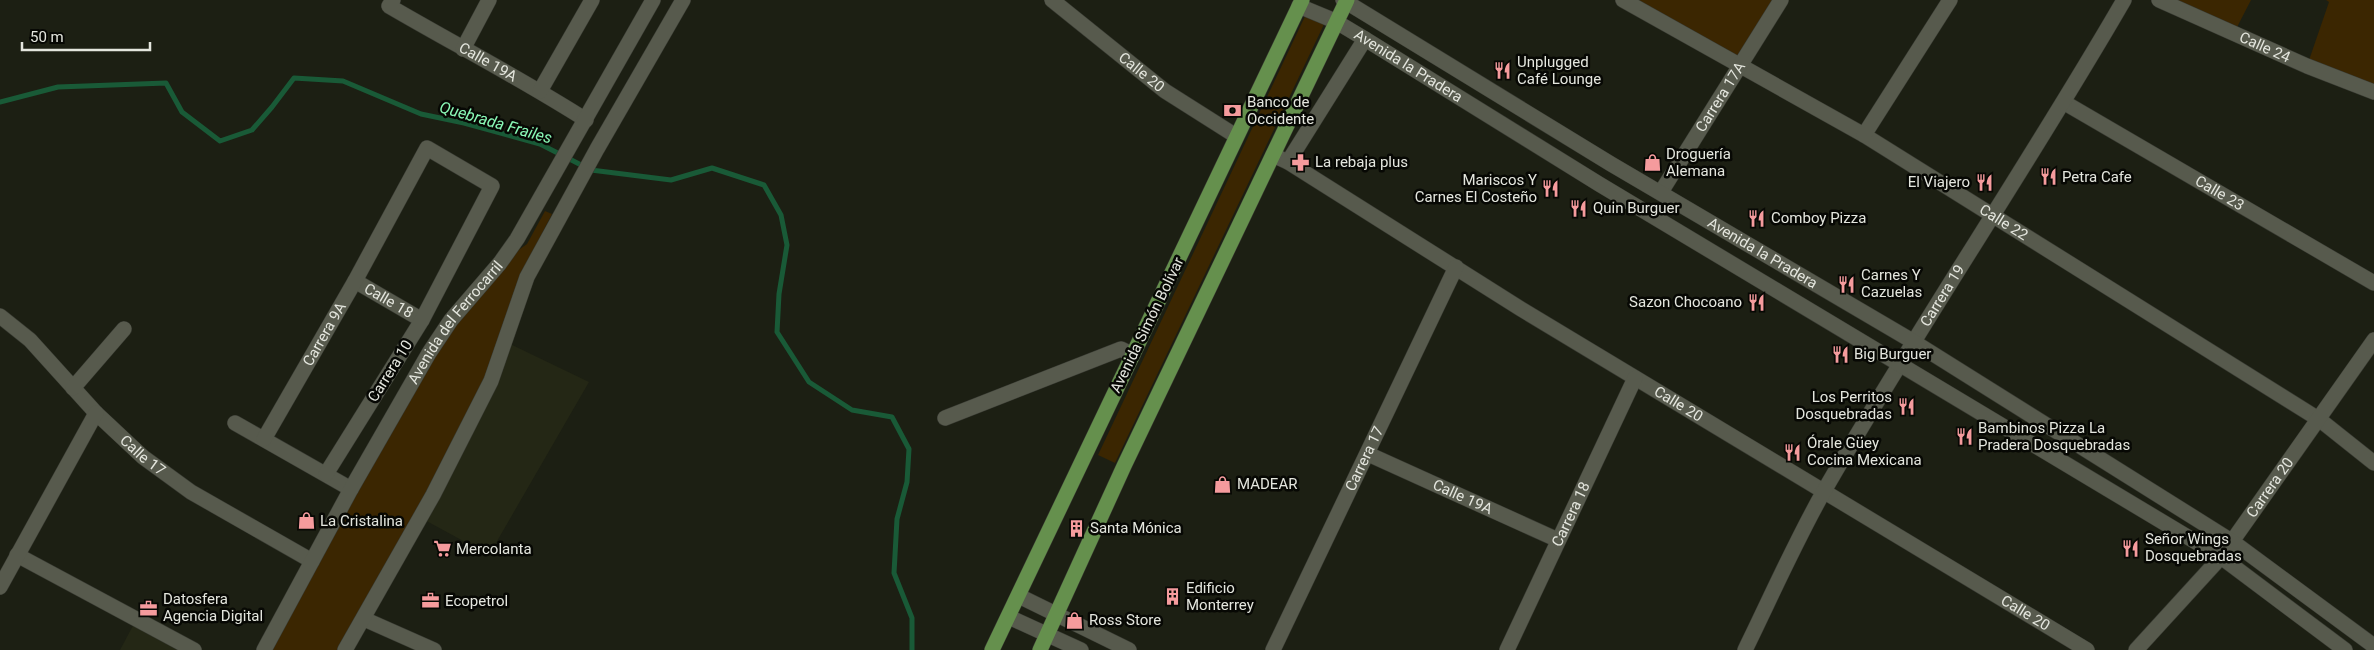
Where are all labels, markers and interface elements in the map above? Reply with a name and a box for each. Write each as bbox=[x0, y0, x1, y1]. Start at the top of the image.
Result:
scale bar bbox=[22, 20, 150, 52]
street label: Avenida la Pradera bbox=[1351, 26, 1466, 106]
text: 50 m bbox=[30, 28, 64, 46]
street label: Calle 24 bbox=[2237, 28, 2294, 67]
street label: Calle 19A bbox=[456, 39, 520, 86]
street label: Calle 20 bbox=[1115, 48, 1168, 96]
place label: Unplugged Café Lounge bbox=[1517, 53, 1601, 88]
street label: Carrera 17A bbox=[1692, 58, 1749, 135]
restaurant icon: Unplugged Café Lounge bbox=[1493, 61, 1513, 81]
place label: Banco de Occidente bbox=[1247, 93, 1314, 128]
water label: Quebrada Frailes bbox=[437, 97, 554, 148]
bank icon: Banco de Occidente bbox=[1223, 101, 1243, 121]
place label: Droguería Alemana bbox=[1666, 145, 1731, 180]
pharmacy icon: La rebaja plus bbox=[1291, 152, 1311, 172]
place label: La rebaja plus bbox=[1315, 153, 1408, 171]
shop icon: Droguería Alemana bbox=[1642, 153, 1662, 173]
restaurant icon: Petra Cafe bbox=[2038, 167, 2058, 187]
place label: Petra Cafe bbox=[2062, 168, 2132, 186]
place label: Mariscos Y Carnes El Costeño bbox=[1415, 171, 1537, 206]
restaurant icon: El Viajero bbox=[1974, 172, 1994, 192]
street label: Calle 23 bbox=[2192, 172, 2247, 214]
place label: El Viajero bbox=[1908, 173, 1970, 191]
restaurant icon: Mariscos Y Carnes El Costeño bbox=[1541, 179, 1561, 199]
restaurant icon: Quin Burguer bbox=[1569, 198, 1589, 218]
place label: Quin Burguer bbox=[1593, 199, 1680, 217]
street label: Calle 22 bbox=[1976, 200, 2031, 244]
restaurant icon: Comboy Pizza bbox=[1747, 208, 1767, 228]
place label: Comboy Pizza bbox=[1771, 209, 1866, 227]
street label: Avenida la Pradera bbox=[1704, 214, 1821, 292]
street label: Avenida Simón Bolívar bbox=[1106, 254, 1188, 396]
street label: Avenida del Ferrocarril bbox=[404, 257, 507, 387]
street label: Carrera 19 bbox=[1916, 261, 1968, 330]
place label: Carnes Y Cazuelas bbox=[1861, 266, 1922, 301]
restaurant icon: Carnes Y Cazuelas bbox=[1837, 274, 1857, 294]
street label: Calle 18 bbox=[361, 279, 416, 322]
restaurant icon: Sazon Chocoano bbox=[1746, 292, 1766, 312]
place label: Sazon Chocoano bbox=[1629, 293, 1742, 311]
street label: Carrera 9A bbox=[299, 299, 350, 369]
street label: Carrera 10 bbox=[364, 337, 416, 405]
restaurant icon: Big Burguer bbox=[1830, 344, 1850, 364]
place label: Big Burguer bbox=[1854, 345, 1931, 363]
street label: Calle 20 bbox=[1651, 382, 1706, 426]
place label: Los Perritos Dosquebradas bbox=[1795, 388, 1892, 423]
restaurant icon: Los Perritos Dosquebradas bbox=[1896, 396, 1916, 416]
place label: Bambinos Pizza La Pradera Dosquebradas bbox=[1978, 419, 2130, 454]
street label: Carrera 17 bbox=[1341, 423, 1388, 494]
restaurant icon: Bambinos Pizza La Pradera Dosquebradas bbox=[1954, 427, 1974, 447]
street label: Calle 17 bbox=[116, 431, 169, 479]
place label: Órale Güey Cocina Mexicana bbox=[1807, 434, 1922, 469]
restaurant icon: Órale Güey Cocina Mexicana bbox=[1783, 442, 1803, 462]
street label: Carrera 20 bbox=[2243, 454, 2297, 521]
shop icon: MADEAR bbox=[1213, 474, 1233, 494]
place label: MADEAR bbox=[1237, 475, 1297, 493]
street label: Calle 19A bbox=[1430, 476, 1496, 518]
street label: Carrera 18 bbox=[1548, 479, 1594, 550]
shop icon: La Cristalina bbox=[296, 511, 316, 531]
place label: La Cristalina bbox=[320, 512, 403, 530]
building icon: Santa Mónica bbox=[1066, 518, 1086, 538]
place label: Santa Mónica bbox=[1090, 519, 1182, 537]
place label: Señor Wings Dosquebradas bbox=[2145, 530, 2242, 565]
restaurant icon: Señor Wings Dosquebradas bbox=[2121, 538, 2141, 558]
supermarket icon: Mercolanta bbox=[432, 539, 452, 559]
place label: Mercolanta bbox=[456, 540, 532, 558]
place label: Edificio Monterrey bbox=[1186, 579, 1254, 614]
building icon: Edificio Monterrey bbox=[1162, 587, 1182, 607]
place label: Datosfera Agencia Digital bbox=[163, 590, 263, 625]
office icon: Ecopetrol bbox=[421, 591, 441, 611]
street label: Calle 20 bbox=[1998, 591, 2053, 635]
place label: Ecopetrol bbox=[445, 592, 508, 610]
office icon: Datosfera Agencia Digital bbox=[139, 598, 159, 618]
shop icon: Ross Store bbox=[1065, 610, 1085, 630]
place label: Ross Store bbox=[1089, 611, 1161, 629]

